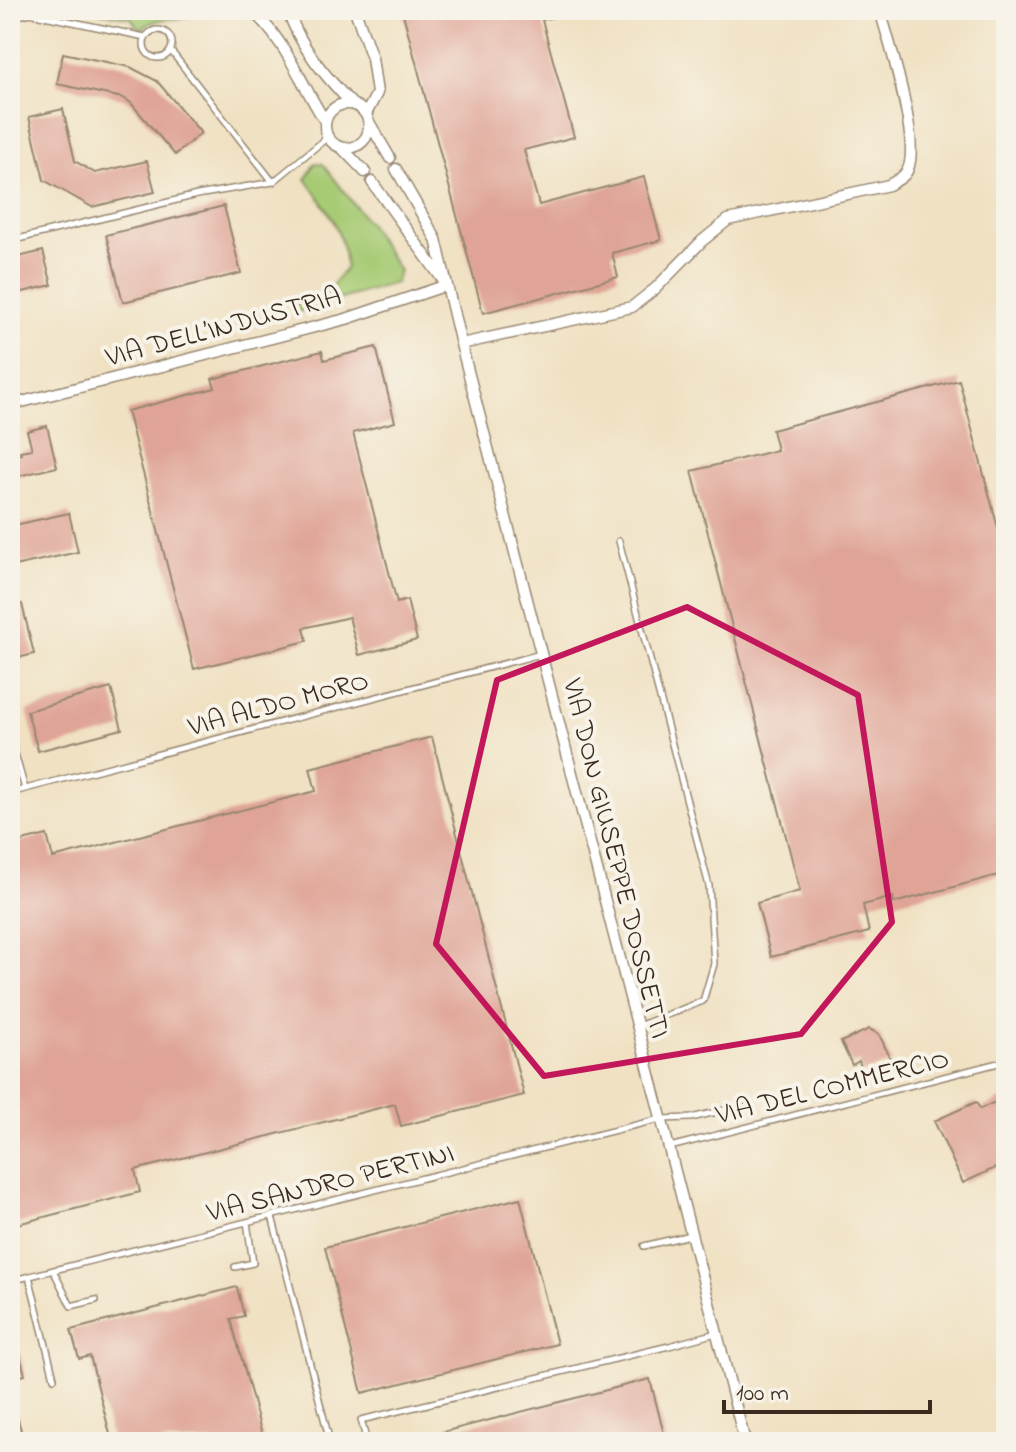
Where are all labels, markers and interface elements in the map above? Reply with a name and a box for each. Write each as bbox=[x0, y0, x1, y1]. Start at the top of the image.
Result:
street label: VIA DELL’INDUSTRIA bbox=[101, 277, 346, 380]
street label: VIA ALDO MORO bbox=[183, 662, 374, 749]
street label: VIA DON GIUSEPPE DOSSETTI bbox=[550, 674, 679, 1043]
street label: VIA DEL COMMERCIO bbox=[711, 1040, 954, 1137]
street label: VIA SANDRO PERTINI bbox=[202, 1134, 459, 1235]
scale bar bbox=[724, 1364, 930, 1414]
text: 100 m bbox=[736, 1377, 789, 1412]

